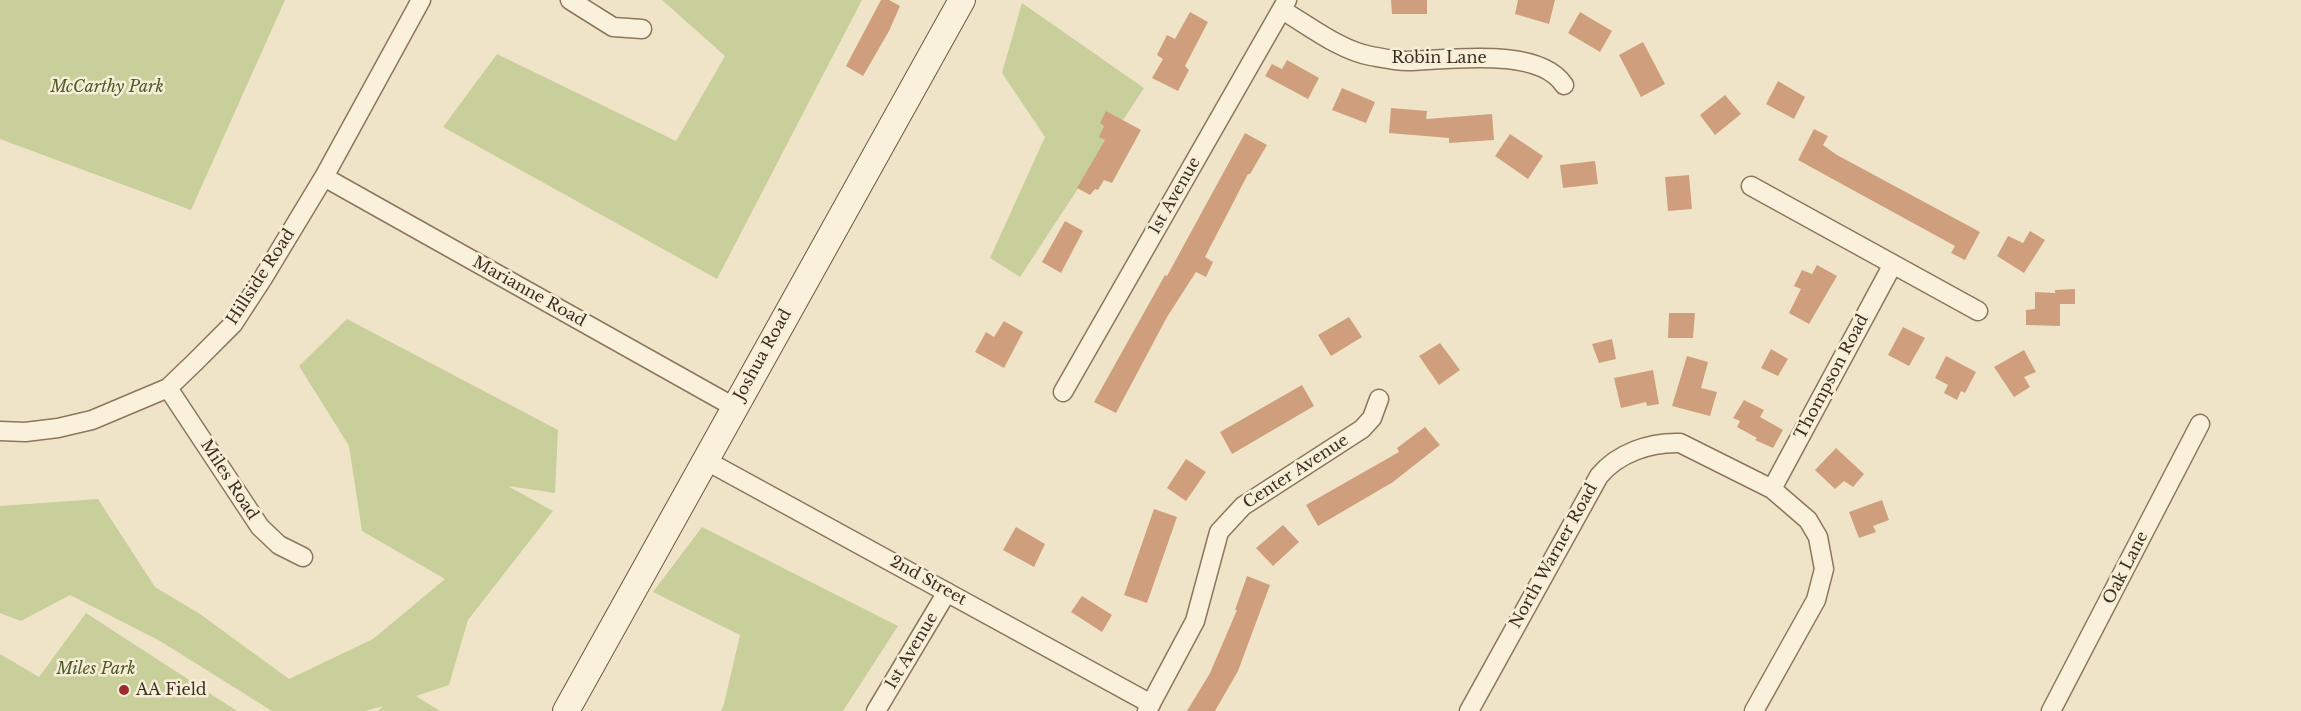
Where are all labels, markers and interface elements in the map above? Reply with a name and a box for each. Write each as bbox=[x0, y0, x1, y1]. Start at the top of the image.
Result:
street label: Robin Lane bbox=[1391, 48, 1487, 68]
park label: McCarthy Park bbox=[50, 77, 164, 97]
street label: 1st Avenue bbox=[1145, 154, 1205, 238]
street label: Hillside Road bbox=[223, 225, 299, 329]
street label: Marianne Road bbox=[469, 253, 589, 331]
street label: Joshua Road bbox=[730, 306, 796, 404]
street label: Thompson Road bbox=[1791, 311, 1873, 443]
street label: Center Avenue bbox=[1240, 431, 1352, 513]
street label: Miles Road bbox=[196, 436, 262, 524]
street label: North Warner Road bbox=[1506, 480, 1602, 632]
street label: Oak Lane bbox=[2100, 528, 2152, 608]
street label: 2nd Street bbox=[886, 552, 970, 610]
street label: 1st Avenue bbox=[882, 609, 942, 693]
park label: Miles Park bbox=[56, 659, 136, 679]
place label: AA Field bbox=[136, 680, 207, 700]
marker: AA Field bbox=[117, 683, 131, 697]

